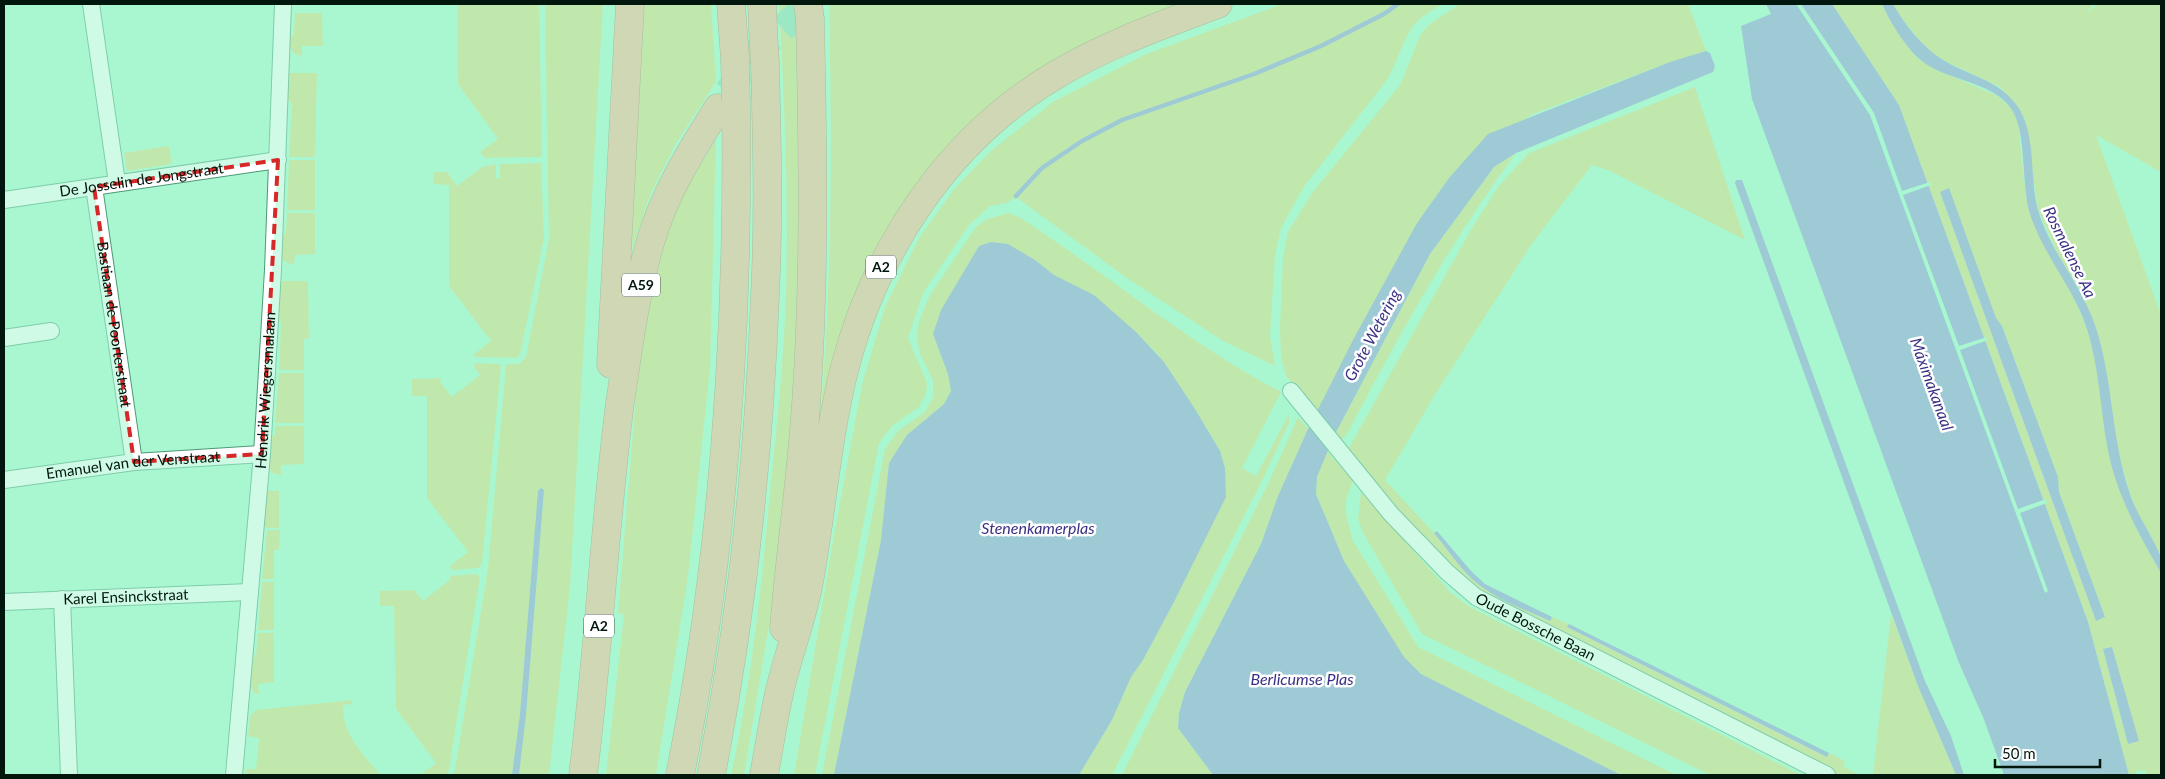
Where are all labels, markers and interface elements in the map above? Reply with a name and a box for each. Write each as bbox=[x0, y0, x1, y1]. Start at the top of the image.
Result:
street label: De Josselin de Jongstraat bbox=[58, 158, 225, 200]
water label: Rosmalense Aa bbox=[2040, 203, 2101, 301]
street label: Bastiaan de Poorterstraat bbox=[94, 240, 136, 409]
road number: A2 bbox=[866, 256, 896, 278]
road number: A59 bbox=[622, 274, 660, 296]
water label: Grote Wetering bbox=[1339, 285, 1404, 384]
street label: Hendrik Wiegersmalaan bbox=[251, 311, 278, 470]
water label: Máximakanaal bbox=[1907, 335, 1958, 433]
street label: Emanuel van der Venstraat bbox=[45, 447, 221, 482]
water label: Stenenkamerplas bbox=[981, 518, 1095, 537]
street label: Karel Ensinckstraat bbox=[63, 584, 189, 608]
street label: Oude Bossche Baan bbox=[1473, 588, 1599, 664]
road number: A2 bbox=[584, 614, 614, 638]
water label: Berlicumse Plas bbox=[1250, 669, 1354, 688]
scale bar bbox=[1995, 736, 2100, 768]
text: 50 m bbox=[2002, 744, 2036, 762]

